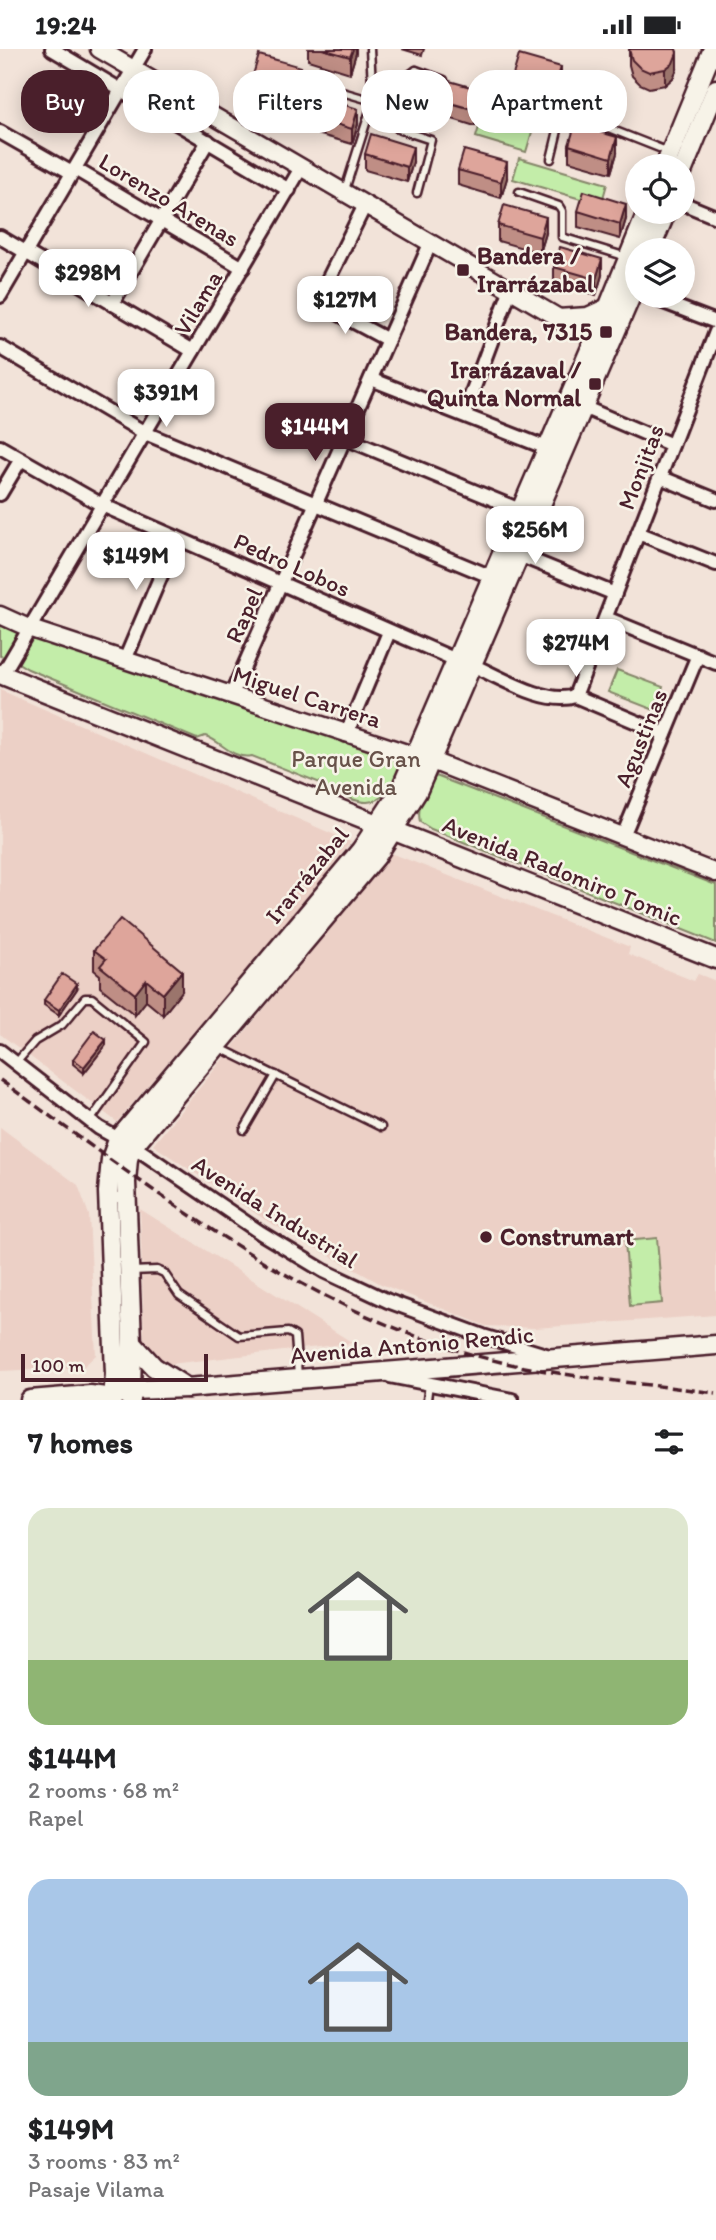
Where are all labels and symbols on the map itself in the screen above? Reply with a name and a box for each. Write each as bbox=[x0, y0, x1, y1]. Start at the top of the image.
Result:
street label: Lorenzo Arenas bbox=[94, 146, 245, 253]
place label: Bandera / Irarrázabal bbox=[477, 241, 594, 298]
pin: $298M bbox=[39, 250, 137, 309]
marker: Bandera / Irarrázabal bbox=[455, 262, 471, 278]
street label: Vilama bbox=[167, 265, 228, 340]
pin: $127M bbox=[296, 277, 394, 336]
place label: Bandera, 7315 bbox=[444, 317, 592, 346]
marker: Bandera, 7315 bbox=[598, 324, 614, 340]
place label: Irarrázaval / Quinta Normal bbox=[427, 355, 582, 412]
pin: $391M bbox=[117, 369, 215, 429]
marker: Irarrázaval / Quinta Normal bbox=[587, 376, 603, 392]
pin: $144M bbox=[266, 403, 364, 463]
street label: Monjitas bbox=[611, 420, 670, 514]
pin: $256M bbox=[486, 507, 584, 566]
street label: Pedro Lobos bbox=[230, 526, 355, 603]
pin: $149M bbox=[87, 533, 185, 592]
street label: Rapel bbox=[219, 582, 269, 647]
pin: $274M bbox=[527, 619, 625, 679]
street label: Miguel Carrera bbox=[229, 659, 385, 734]
street label: Agustinas bbox=[608, 684, 673, 791]
park label: Parque Gran Avenida bbox=[291, 744, 421, 801]
street label: Avenida Radomiro Tomic bbox=[438, 809, 686, 932]
street label: Irarrázabal bbox=[259, 820, 355, 929]
street label: Avenida Industrial bbox=[187, 1149, 364, 1274]
place label: Construmart bbox=[500, 1222, 634, 1251]
marker: Construmart bbox=[478, 1229, 494, 1245]
street label: Avenida Antonio Rendic bbox=[289, 1319, 535, 1370]
scale bar bbox=[21, 1351, 208, 1383]

